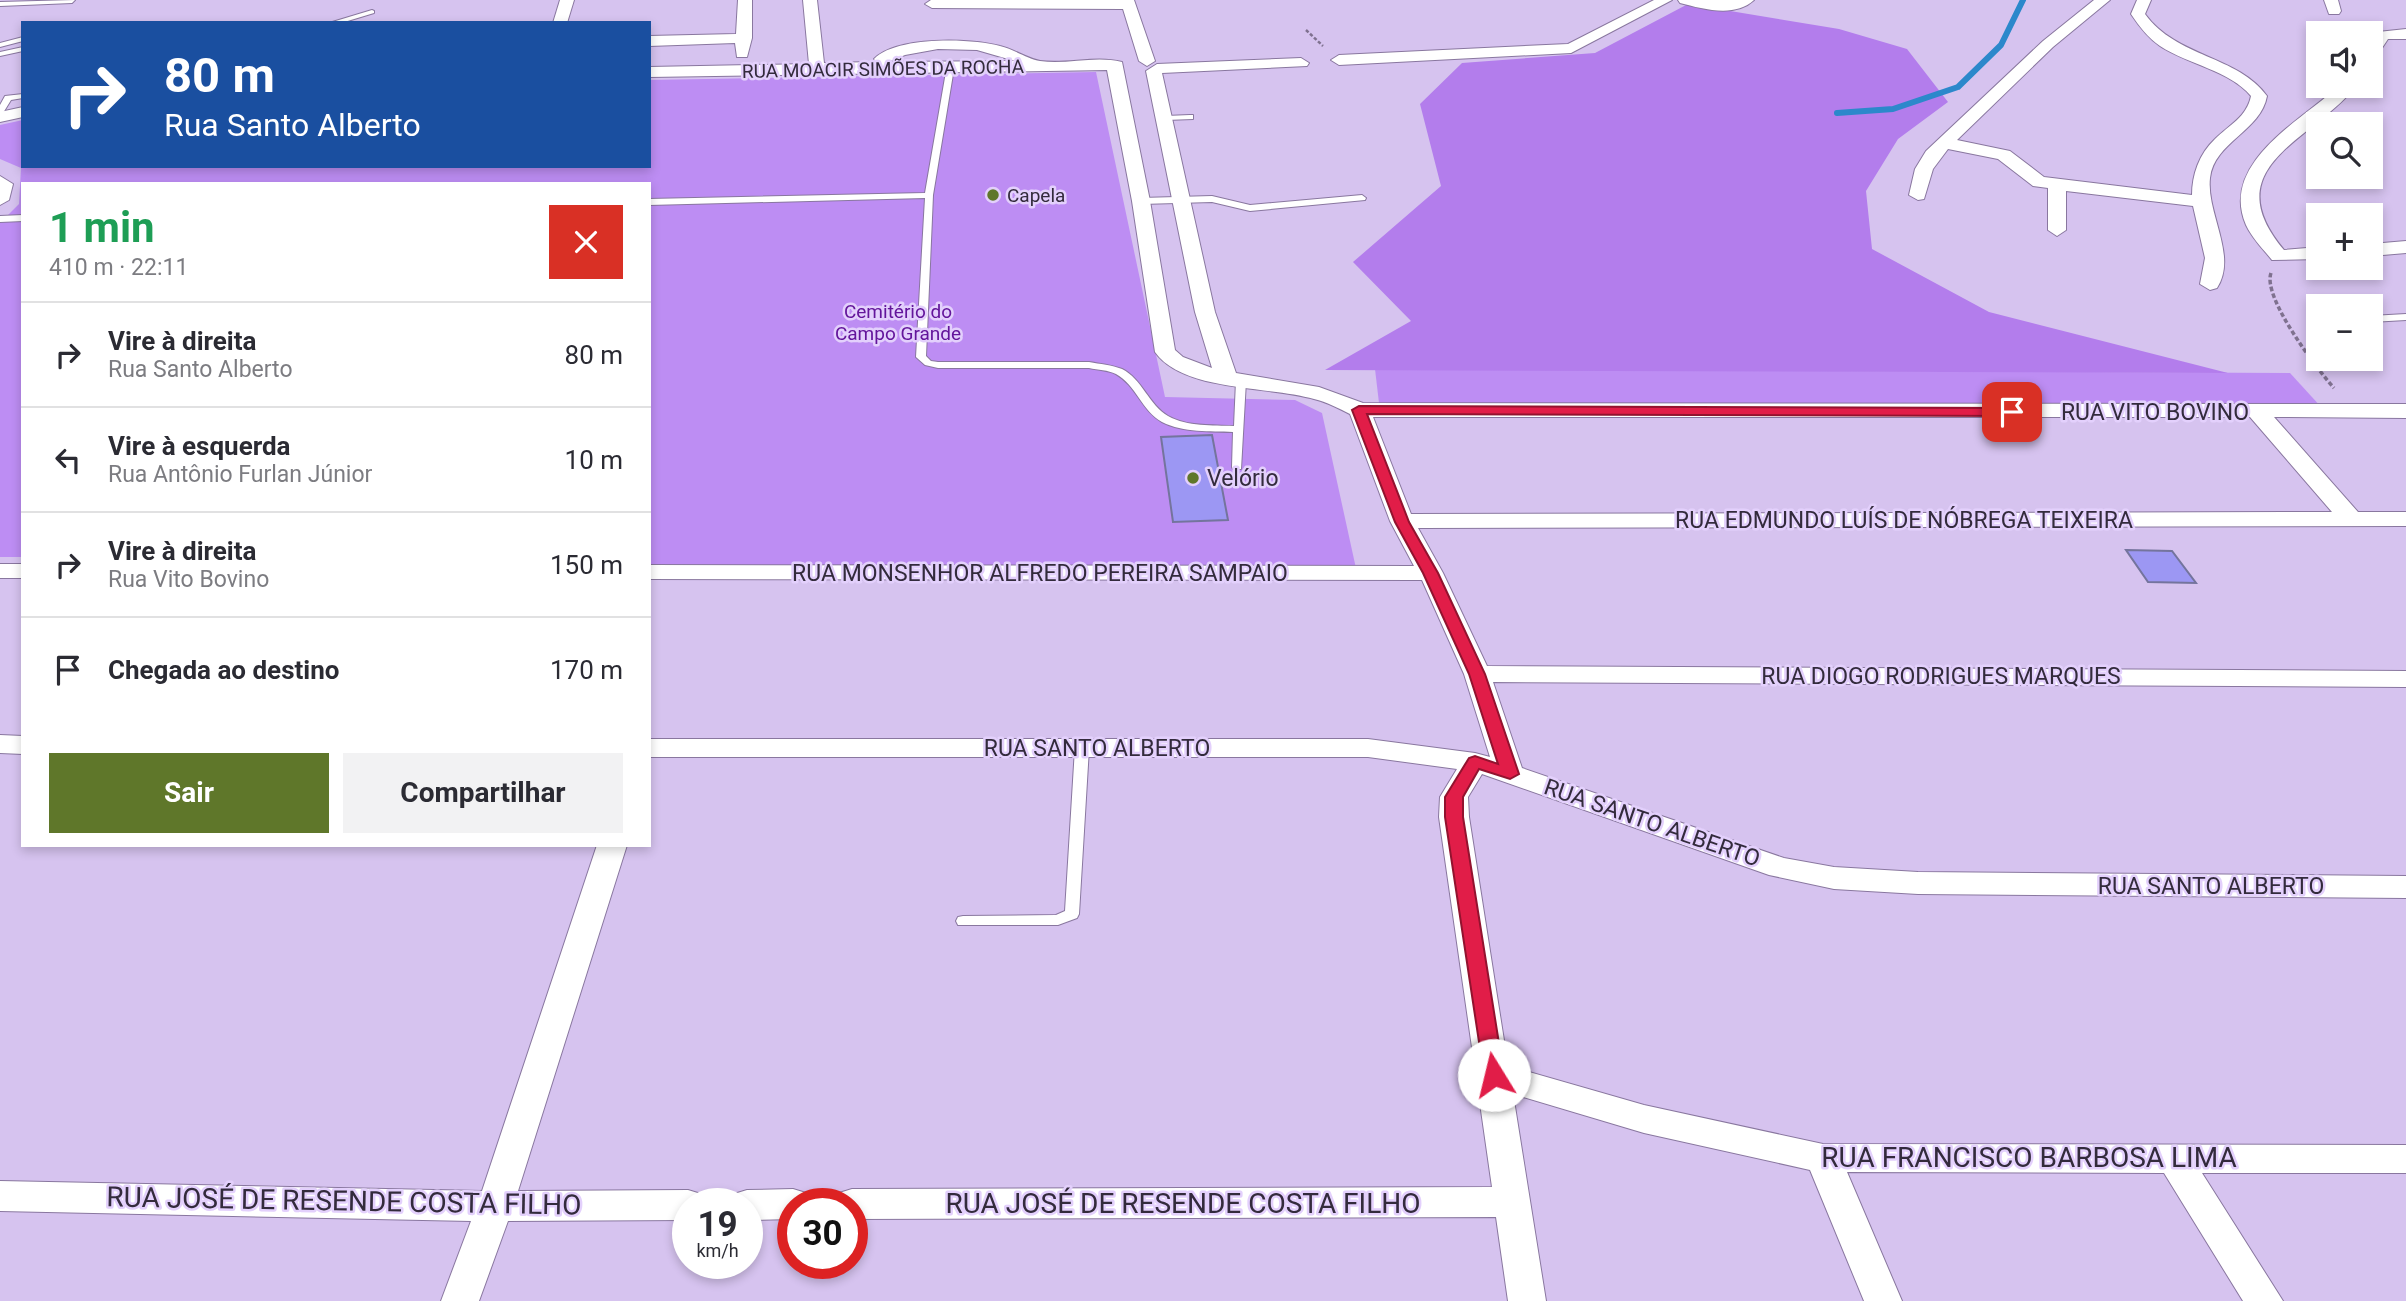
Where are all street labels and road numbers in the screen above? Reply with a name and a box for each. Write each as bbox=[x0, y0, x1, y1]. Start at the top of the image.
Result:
street label: RUA MOACIR SIMÕES DA ROCHA bbox=[742, 55, 1025, 83]
street label: RUA VITO BOVINO bbox=[2061, 399, 2249, 426]
street label: RUA EDMUNDO LUÍS DE NÓBREGA TEIXEIRA bbox=[1675, 506, 2133, 534]
street label: RUA MONSENHOR ALFREDO PEREIRA SAMPAIO bbox=[792, 560, 1288, 587]
street label: RUA DIOGO RODRIGUES MARQUES bbox=[1761, 663, 2121, 690]
street label: RUA SANTO ALBERTO bbox=[984, 735, 1210, 762]
street label: RUA SANTO ALBERTO bbox=[1541, 773, 1763, 873]
street label: RUA SANTO ALBERTO bbox=[2098, 873, 2324, 900]
street label: RUA FRANCISCO BARBOSA LIMA bbox=[1821, 1141, 2237, 1174]
street label: RUA JOSÉ DE RESENDE COSTA FILHO bbox=[106, 1180, 582, 1222]
street label: RUA JOSÉ DE RESENDE COSTA FILHO bbox=[945, 1187, 1421, 1220]

